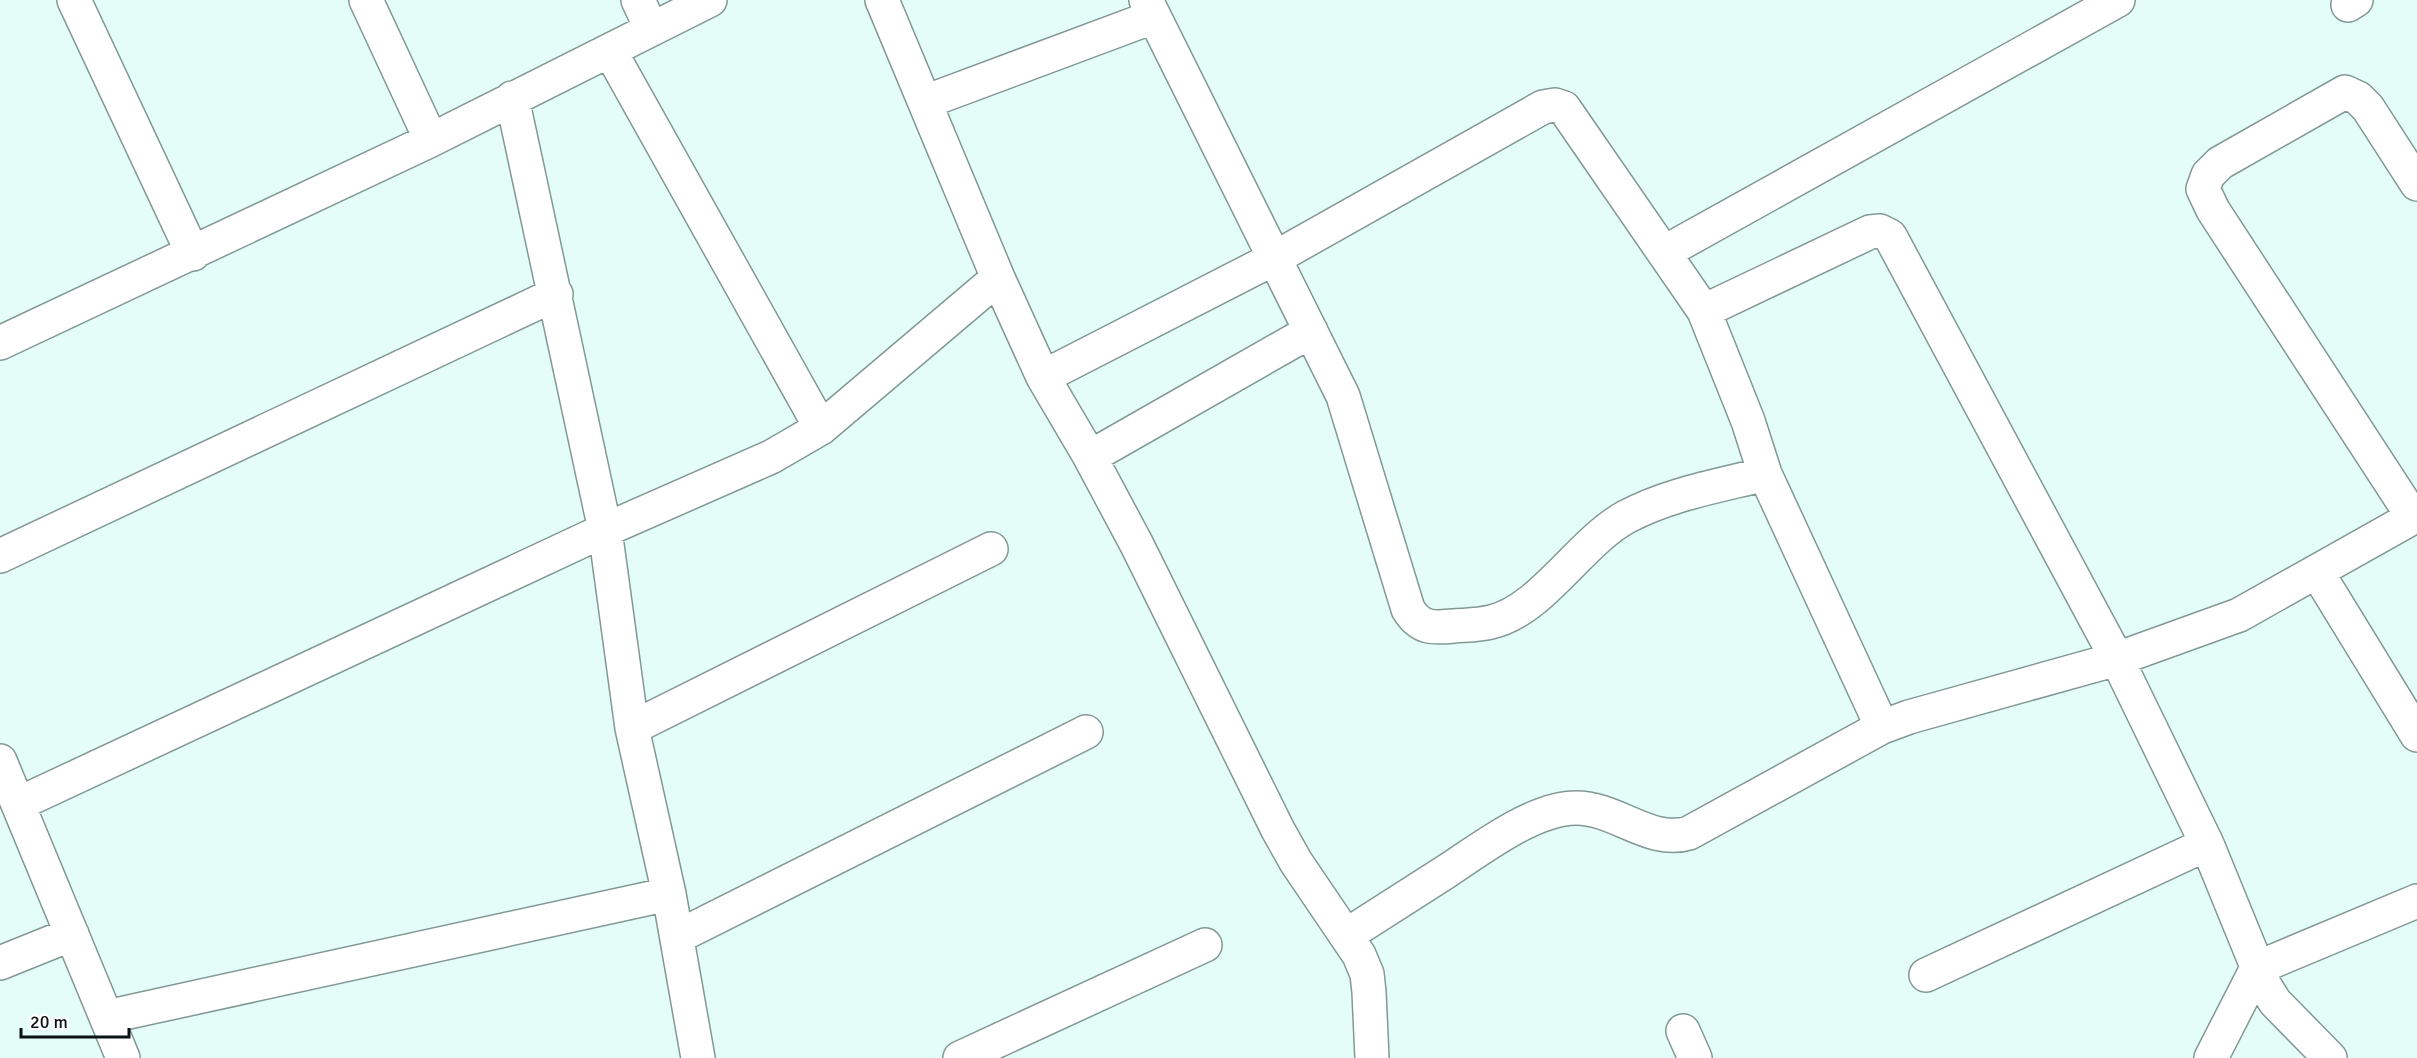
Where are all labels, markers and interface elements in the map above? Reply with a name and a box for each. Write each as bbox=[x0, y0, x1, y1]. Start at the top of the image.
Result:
scale bar bbox=[21, 1001, 129, 1039]
text: 20 m bbox=[30, 1011, 68, 1033]

